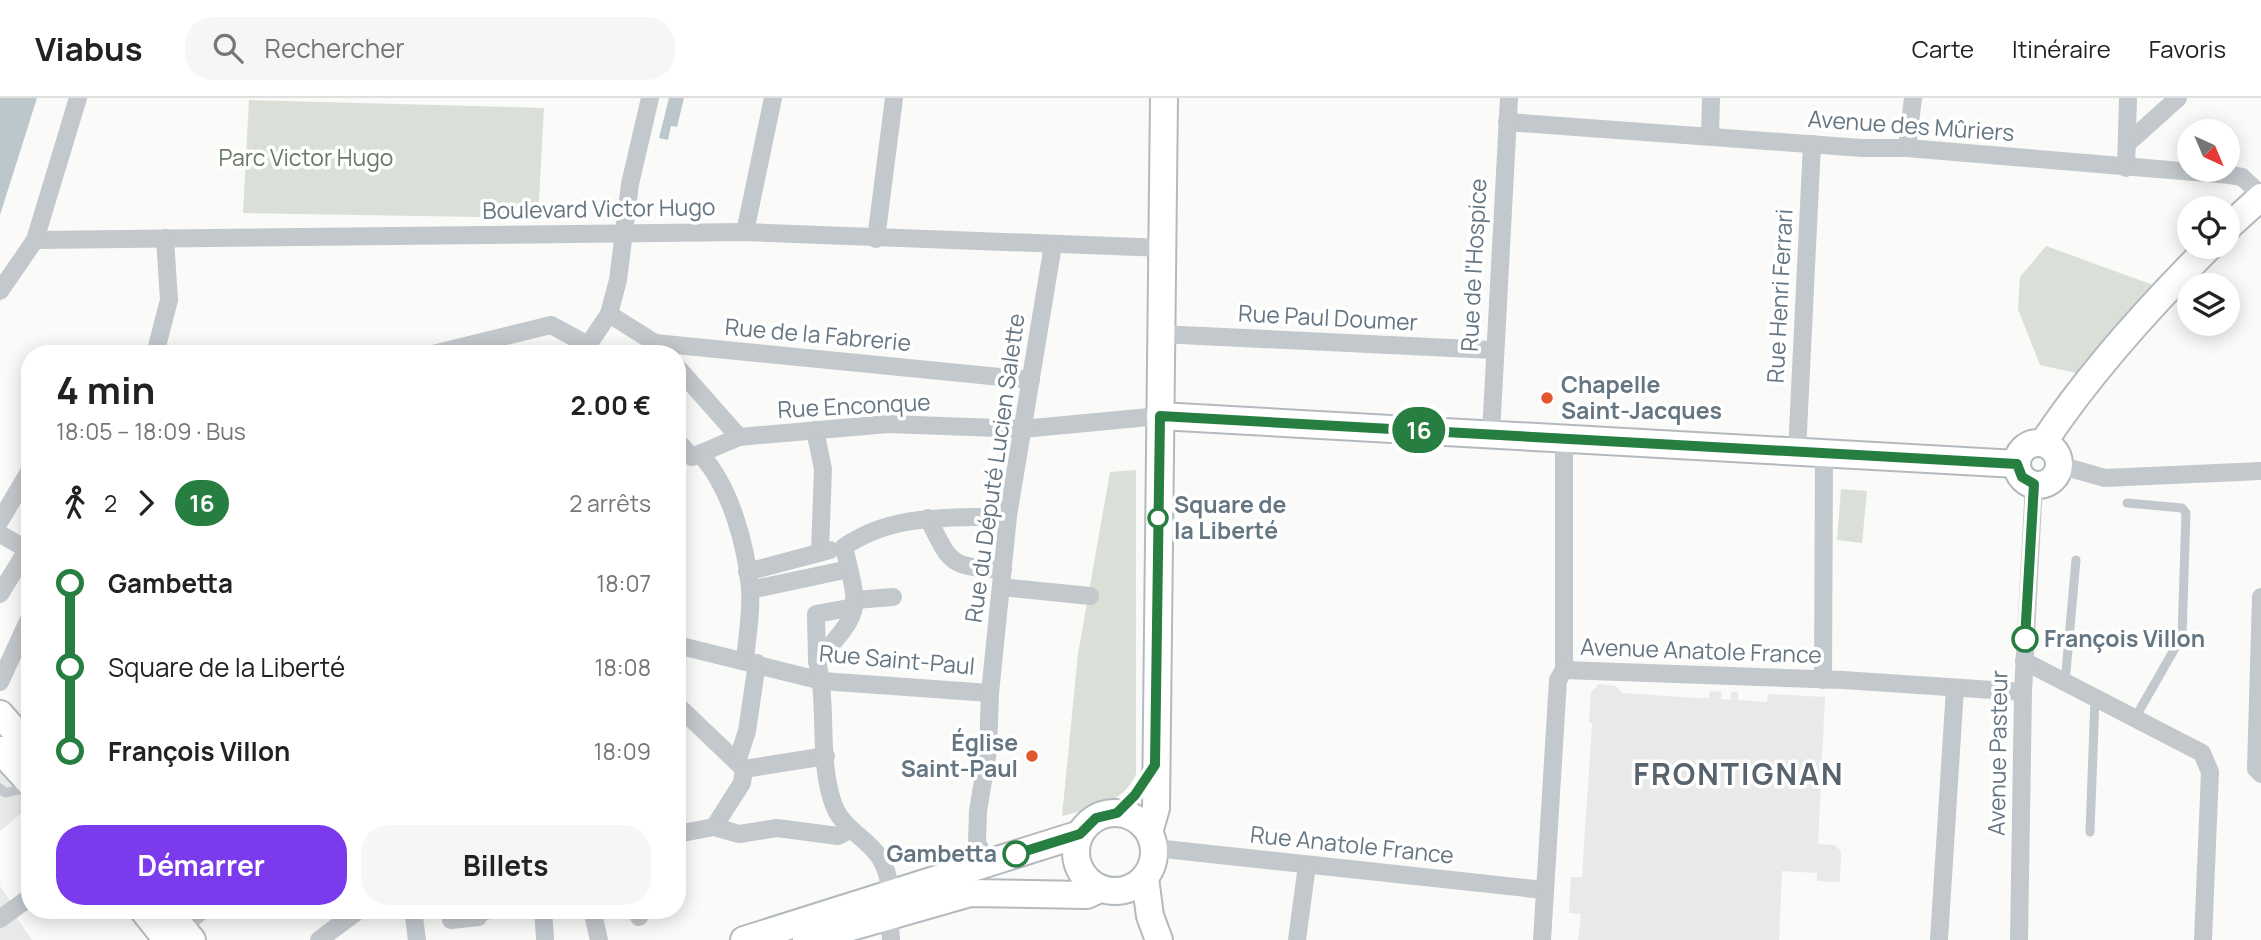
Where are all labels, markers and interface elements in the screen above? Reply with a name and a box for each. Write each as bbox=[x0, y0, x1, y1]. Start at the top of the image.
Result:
search box bbox=[185, 17, 675, 80]
text: Viabus bbox=[35, 26, 143, 71]
icon: search bbox=[209, 29, 247, 67]
text: Rechercher bbox=[265, 30, 405, 66]
text: Carte bbox=[1912, 32, 1974, 65]
text: Itinéraire bbox=[2012, 32, 2111, 65]
text: Favoris bbox=[2149, 32, 2226, 65]
street label: Avenue des Mûriers bbox=[1807, 102, 2015, 148]
north arrow bbox=[2177, 119, 2240, 182]
map controls bbox=[2177, 119, 2240, 336]
park label: Parc Victor Hugo bbox=[219, 141, 393, 173]
street label: Rue de l'Hospice bbox=[1452, 177, 1494, 352]
street label: Boulevard Victor Hugo bbox=[482, 190, 716, 226]
button: locate bbox=[2177, 196, 2240, 259]
street label: Rue Henri Ferrari bbox=[1758, 208, 1800, 384]
button: layers bbox=[2177, 273, 2240, 336]
street label: Rue Paul Doumer bbox=[1237, 296, 1419, 338]
street label: Rue de la Fabrerie bbox=[724, 310, 913, 358]
street label: Rue du Député Lucien Salette bbox=[956, 311, 1032, 625]
text: 4 min bbox=[56, 363, 155, 415]
place label: Chapelle Saint-Jacques bbox=[1561, 368, 1722, 426]
street label: Rue Enconque bbox=[777, 385, 931, 425]
text: 2.00 € bbox=[570, 387, 651, 423]
marker: Chapelle Saint-Jacques bbox=[1539, 390, 1555, 406]
line badge: 16 bbox=[1388, 407, 1450, 453]
text: 16 bbox=[1406, 413, 1432, 446]
text: 18:05 – 18:09 · Bus bbox=[56, 415, 246, 447]
icon: walk bbox=[56, 484, 94, 522]
icon: forward bbox=[127, 484, 165, 522]
text: 16 bbox=[189, 486, 215, 519]
text: 2 bbox=[104, 487, 117, 519]
text: 2 arrêts bbox=[569, 487, 651, 519]
place label: Square de la Liberté bbox=[1174, 488, 1287, 546]
marker: Square de la Liberté bbox=[1148, 508, 1168, 528]
text: Gambetta bbox=[108, 565, 233, 601]
text: 18:07 bbox=[596, 567, 651, 599]
place label: François Villon bbox=[2044, 622, 2205, 654]
marker: François Villon bbox=[2012, 626, 2038, 652]
street label: Avenue Anatole France bbox=[1580, 630, 1822, 670]
street label: Rue Saint-Paul bbox=[818, 636, 976, 682]
text: Square de la Liberté bbox=[108, 649, 345, 685]
text: 18:08 bbox=[594, 651, 651, 683]
street label: Avenue Pasteur bbox=[1980, 670, 2014, 836]
place label: Église Saint-Paul bbox=[901, 726, 1018, 784]
text: François Villon bbox=[108, 733, 290, 769]
text: 18:09 bbox=[594, 735, 651, 767]
marker: Église Saint-Paul bbox=[1024, 748, 1040, 764]
district label: FRONTIGNAN bbox=[1633, 753, 1845, 794]
street label: Rue Anatole France bbox=[1249, 817, 1456, 871]
button: Démarrer bbox=[56, 825, 347, 905]
button: Billets bbox=[361, 825, 651, 905]
place label: Gambetta bbox=[886, 837, 997, 869]
marker: Gambetta bbox=[1003, 841, 1029, 867]

